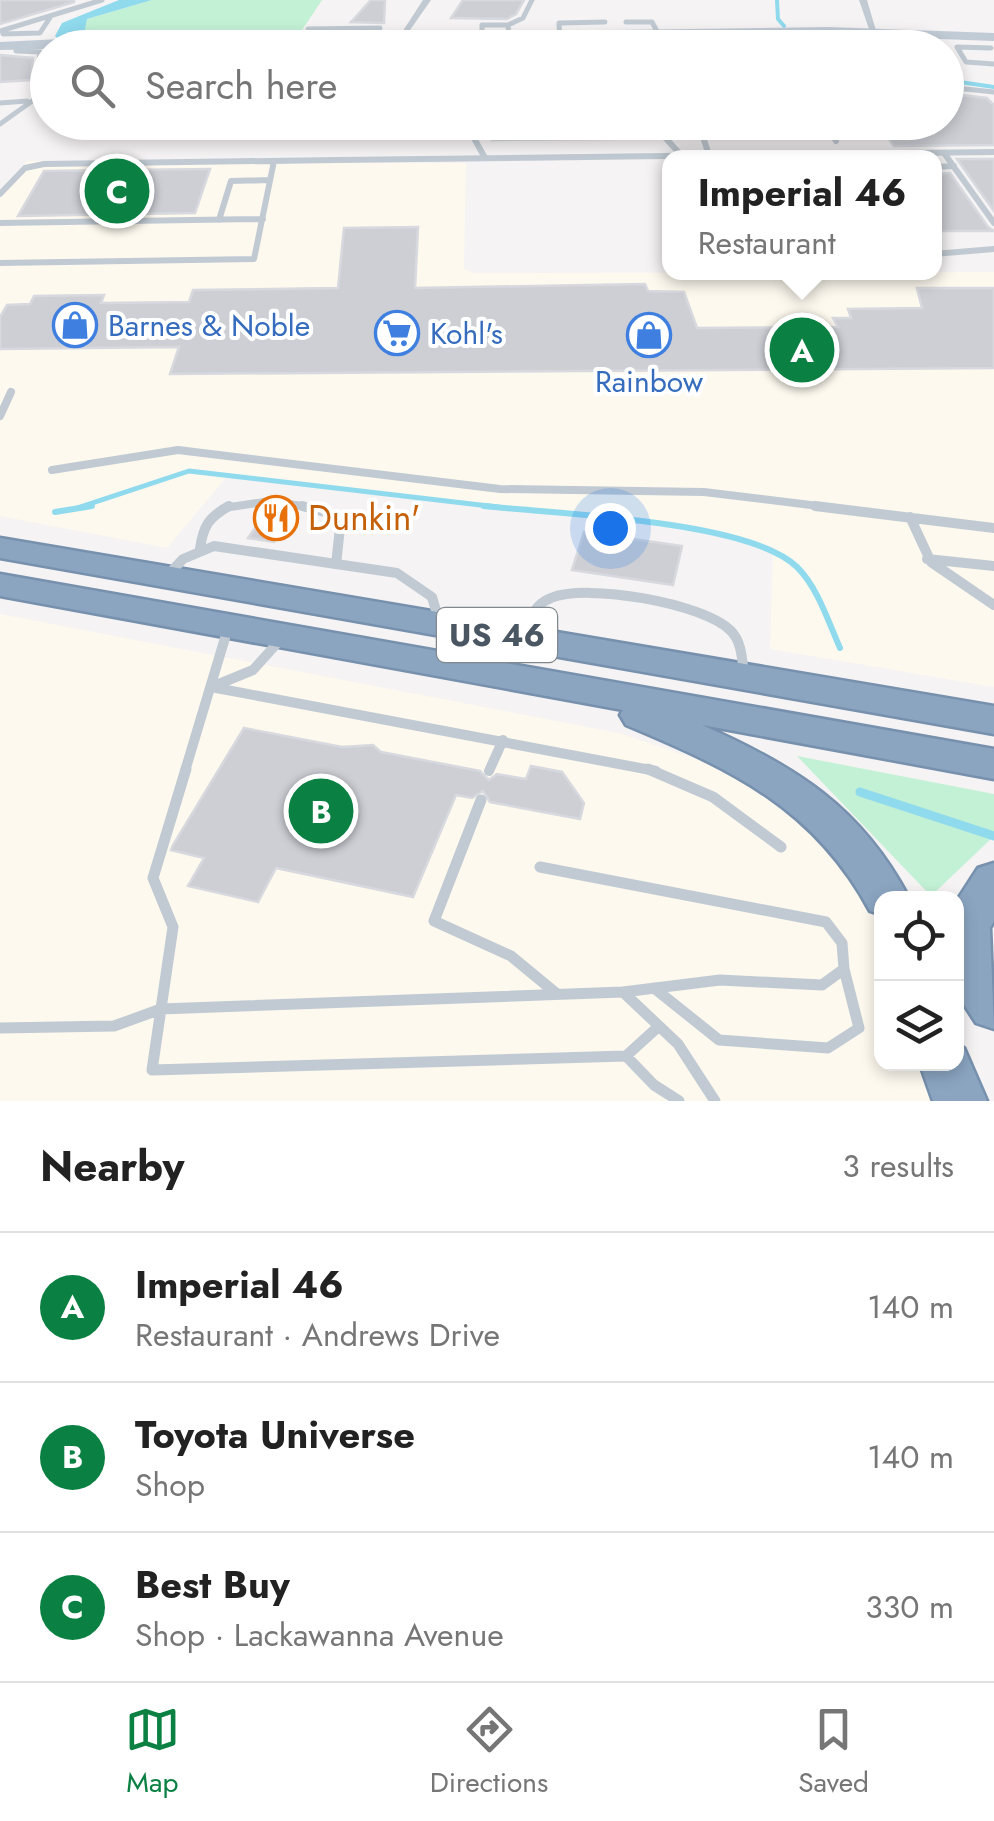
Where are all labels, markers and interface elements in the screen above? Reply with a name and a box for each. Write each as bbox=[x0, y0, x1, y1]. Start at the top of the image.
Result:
search box bbox=[30, 30, 964, 140]
icon: search bbox=[65, 58, 120, 113]
text: Search here bbox=[145, 58, 337, 113]
popup bbox=[662, 150, 942, 280]
pin: C bbox=[84, 154, 150, 228]
text: Imperial 46 bbox=[698, 165, 906, 220]
text: Restaurant bbox=[698, 220, 836, 266]
shop icon: Barnes & Noble bbox=[52, 302, 98, 348]
place label: Barnes & Noble bbox=[108, 304, 310, 347]
supermarket icon: Kohl's bbox=[374, 310, 420, 356]
place label: Kohl's bbox=[430, 312, 503, 355]
shop icon: Rainbow bbox=[626, 312, 672, 358]
pin: A bbox=[770, 312, 834, 388]
place label: Rainbow bbox=[595, 360, 704, 403]
place label: Dunkin' bbox=[308, 493, 420, 543]
restaurant icon: Dunkin' bbox=[253, 495, 299, 541]
your location bbox=[585, 503, 636, 554]
road number: US 46 bbox=[437, 608, 557, 662]
pin: B bbox=[288, 774, 354, 848]
map controls bbox=[874, 891, 964, 1071]
button: locate bbox=[874, 891, 964, 981]
button: layers bbox=[874, 981, 964, 1071]
text: Nearby bbox=[40, 1136, 184, 1197]
text: 3 results bbox=[842, 1143, 954, 1189]
text: Imperial 46 bbox=[135, 1257, 344, 1312]
text: A bbox=[61, 1284, 84, 1330]
text: 140 m bbox=[867, 1284, 954, 1330]
text: Restaurant · Andrews Drive bbox=[135, 1312, 500, 1358]
text: Toyota Universe bbox=[135, 1407, 415, 1462]
text: B bbox=[62, 1434, 83, 1480]
text: 140 m bbox=[867, 1434, 954, 1480]
text: Shop bbox=[135, 1462, 205, 1508]
text: Best Buy bbox=[135, 1557, 290, 1612]
text: C bbox=[61, 1584, 84, 1630]
text: 330 m bbox=[865, 1584, 954, 1630]
text: Shop · Lackawanna Avenue bbox=[135, 1612, 504, 1658]
tab: Map bbox=[125, 1702, 180, 1803]
tab: Directions bbox=[430, 1702, 548, 1803]
tab: Saved bbox=[798, 1702, 869, 1803]

